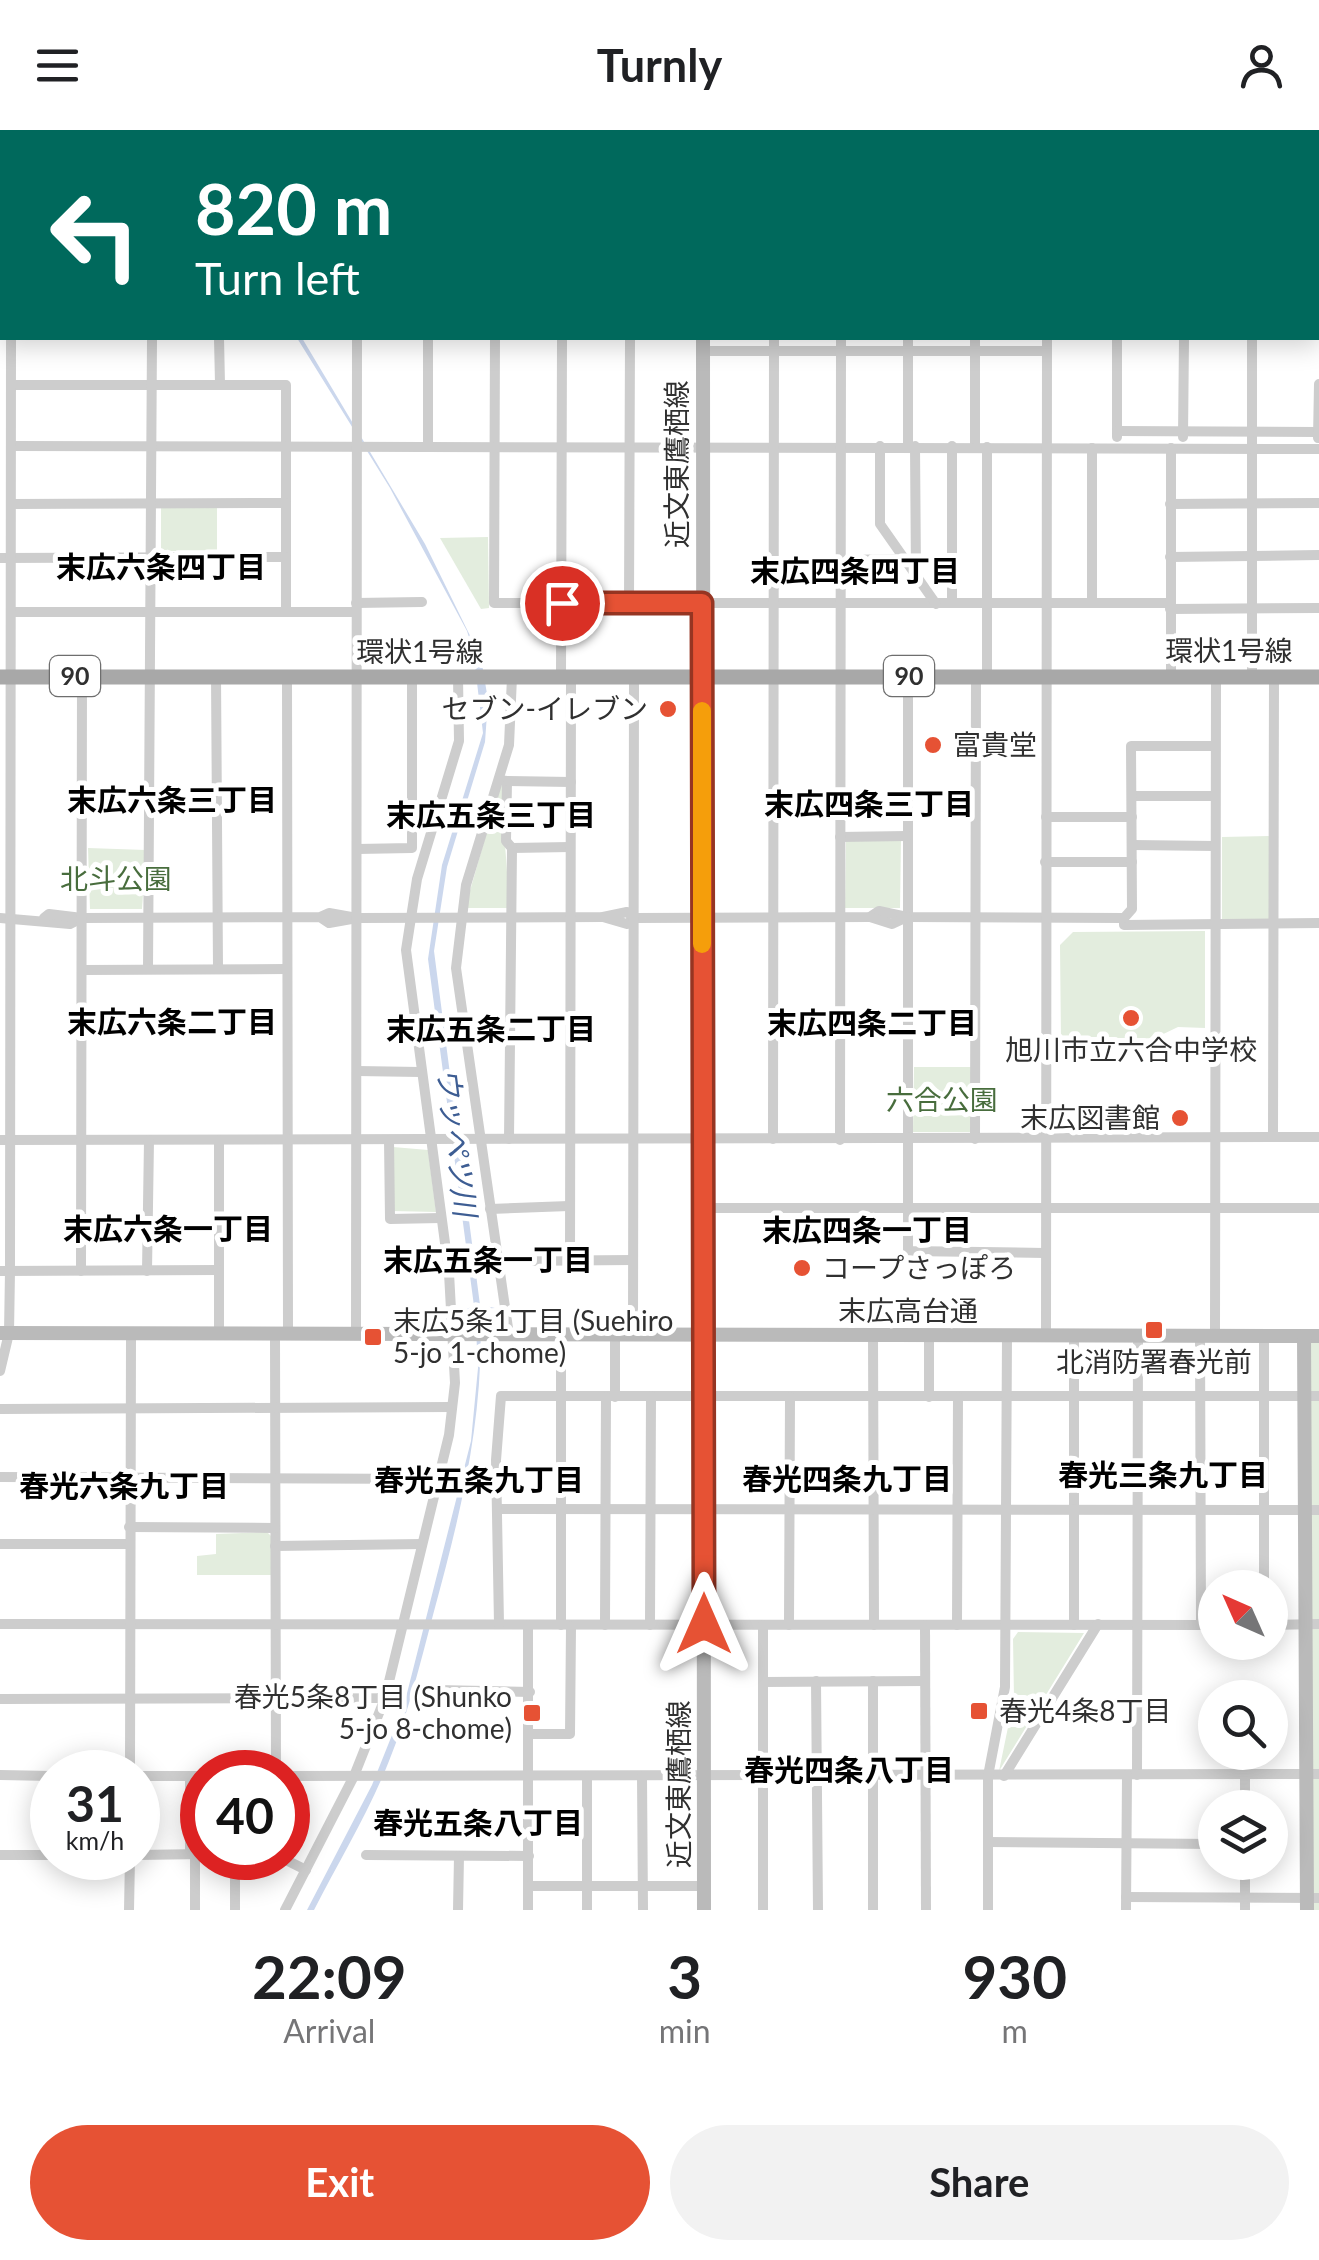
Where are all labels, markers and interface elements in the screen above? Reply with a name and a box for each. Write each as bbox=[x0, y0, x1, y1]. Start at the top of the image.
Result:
icon: menu bbox=[30, 38, 85, 93]
text: Turnly bbox=[597, 38, 722, 92]
icon: person bbox=[1234, 38, 1289, 93]
text: 820 m bbox=[195, 166, 392, 250]
icon: left bbox=[30, 170, 160, 300]
text: Turn left bbox=[195, 251, 360, 305]
street label: 近文東鷹栖線 bbox=[659, 380, 693, 548]
district label: 末広六条四丁目 bbox=[56, 548, 266, 584]
district label: 末広四条四丁目 bbox=[750, 552, 960, 588]
pin bbox=[520, 561, 605, 646]
icon: arrive bbox=[535, 576, 590, 631]
street label: 環状1号線 bbox=[1165, 633, 1293, 667]
street label: 環状1号線 bbox=[356, 634, 484, 668]
road number: 90 bbox=[50, 656, 100, 696]
road number: 90 bbox=[884, 656, 934, 696]
place label: セブン-イレブン bbox=[442, 691, 648, 725]
marker: セブン-イレブン bbox=[657, 698, 679, 720]
place label: 富貴堂 bbox=[953, 727, 1037, 761]
marker: 富貴堂 bbox=[922, 734, 944, 756]
district label: 末広六条三丁目 bbox=[67, 781, 277, 817]
district label: 末広四条三丁目 bbox=[764, 785, 974, 821]
district label: 末広五条三丁目 bbox=[386, 796, 596, 832]
park label: 北斗公園 bbox=[60, 861, 172, 895]
district label: 末広六条二丁目 bbox=[67, 1003, 277, 1039]
district label: 末広四条二丁目 bbox=[767, 1004, 977, 1040]
marker: 旭川市立六合中学校 bbox=[1120, 1007, 1142, 1029]
district label: 末広五条二丁目 bbox=[386, 1010, 596, 1046]
place label: 旭川市立六合中学校 bbox=[1005, 1032, 1257, 1066]
water label: ウッペツ川 bbox=[431, 1065, 485, 1221]
park label: 六合公園 bbox=[886, 1082, 998, 1116]
place label: 末広図書館 bbox=[1020, 1100, 1160, 1134]
marker: 末広図書館 bbox=[1169, 1107, 1191, 1129]
district label: 末広六条一丁目 bbox=[63, 1210, 273, 1246]
district label: 末広四条一丁目 bbox=[762, 1211, 972, 1247]
district label: 末広五条一丁目 bbox=[383, 1241, 593, 1277]
place label: コープさっぽろ bbox=[822, 1250, 1016, 1284]
marker: コープさっぽろ bbox=[791, 1257, 813, 1279]
street label: 末広高台通 bbox=[838, 1293, 978, 1327]
place label: 末広5条1丁目 (Suehiro 5-jo 1-chome) bbox=[393, 1303, 673, 1369]
marker: 北消防署春光前 bbox=[1143, 1319, 1165, 1341]
marker: 末広5条1丁目 (Suehiro 5-jo 1-chome) bbox=[362, 1326, 384, 1348]
place label: 北消防署春光前 bbox=[1056, 1344, 1252, 1378]
district label: 春光三条九丁目 bbox=[1058, 1456, 1268, 1492]
district label: 春光四条九丁目 bbox=[742, 1460, 952, 1496]
district label: 春光五条九丁目 bbox=[374, 1461, 584, 1497]
district label: 春光六条九丁目 bbox=[19, 1467, 229, 1503]
north arrow bbox=[1198, 1570, 1288, 1660]
map controls bbox=[1198, 1570, 1288, 1880]
position arrow bbox=[652, 1572, 756, 1676]
place label: 春光5条8丁目 (Shunko 5-jo 8-chome) bbox=[234, 1679, 512, 1745]
button: search bbox=[1198, 1680, 1288, 1770]
place label: 春光4条8丁目 bbox=[999, 1693, 1171, 1727]
street label: 近文東鷹栖線 bbox=[661, 1700, 695, 1868]
marker: 春光4条8丁目 bbox=[968, 1700, 990, 1722]
marker: 春光5条8丁目 (Shunko 5-jo 8-chome) bbox=[521, 1702, 543, 1724]
speed limit sign: 40 bbox=[180, 1750, 310, 1880]
district label: 春光四条八丁目 bbox=[744, 1751, 954, 1787]
text: 31 bbox=[66, 1773, 124, 1833]
button: layers bbox=[1198, 1790, 1288, 1880]
district label: 春光五条八丁目 bbox=[373, 1804, 583, 1840]
text: km/h bbox=[66, 1825, 124, 1855]
text: 22:09 bbox=[252, 1940, 407, 2012]
text: 3 bbox=[667, 1940, 702, 2012]
text: 930 bbox=[963, 1940, 1067, 2012]
text: Arrival bbox=[283, 2011, 375, 2050]
text: min bbox=[659, 2011, 711, 2050]
text: m bbox=[1002, 2011, 1028, 2050]
button: Exit bbox=[30, 2125, 650, 2240]
button: Share bbox=[670, 2125, 1289, 2240]

